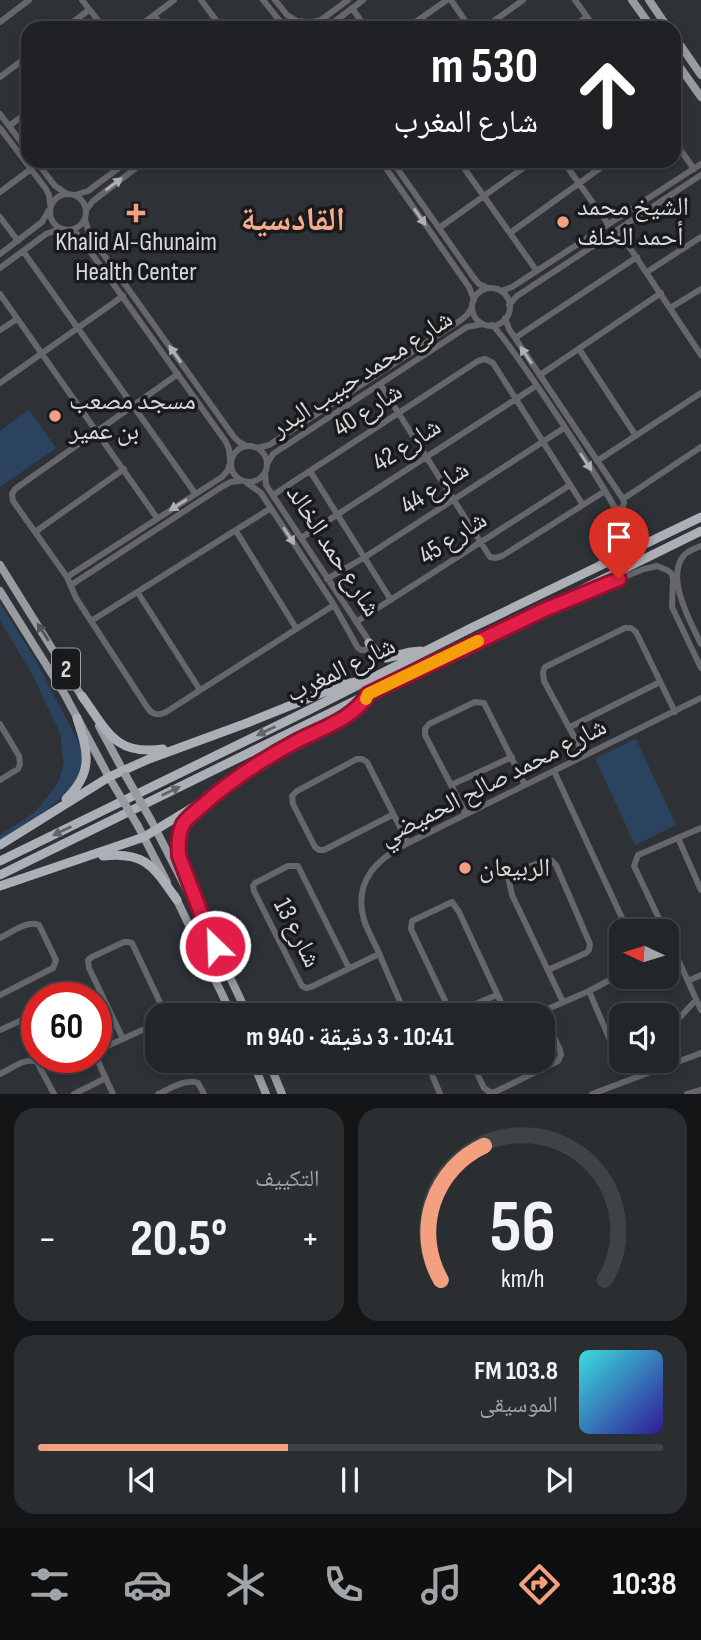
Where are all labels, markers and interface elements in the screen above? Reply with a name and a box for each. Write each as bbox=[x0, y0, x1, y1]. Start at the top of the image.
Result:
text: 530 m bbox=[431, 38, 538, 97]
icon: ahead bbox=[562, 49, 653, 140]
text: شارع المغرب bbox=[394, 103, 538, 142]
one-way arrow bbox=[105, 177, 123, 192]
place label: الشيخ محمد أحمد الخلف bbox=[577, 192, 689, 253]
district label: القادسية bbox=[241, 200, 345, 240]
marker: Khalid Al-Ghunaim Health Center bbox=[126, 203, 146, 223]
one-way arrow bbox=[413, 208, 427, 226]
marker: الشيخ محمد أحمد الخلف bbox=[555, 214, 571, 230]
place label: Khalid Al-Ghunaim Health Center bbox=[55, 227, 217, 288]
street label: شارع محمد حبيب البدر bbox=[264, 304, 459, 445]
one-way arrow bbox=[168, 345, 182, 363]
one-way arrow bbox=[520, 345, 533, 365]
street label: شارع 40 bbox=[328, 376, 408, 444]
place label: مسجد مصعب بن عمير bbox=[68, 386, 196, 447]
marker: مسجد مصعب بن عمير bbox=[47, 408, 63, 424]
street label: شارع 42 bbox=[367, 412, 447, 478]
one-way arrow bbox=[579, 453, 593, 471]
street label: شارع 44 bbox=[395, 454, 475, 522]
street label: شارع حمد الخالد bbox=[279, 479, 387, 623]
one-way arrow bbox=[168, 498, 187, 511]
street label: شارع 45 bbox=[413, 505, 493, 571]
pin bbox=[589, 507, 649, 579]
icon: arrive bbox=[600, 518, 638, 556]
one-way arrow bbox=[282, 526, 295, 545]
one-way arrow bbox=[36, 622, 49, 642]
street label: شارع المغرب bbox=[281, 630, 401, 710]
road number: 2 bbox=[52, 648, 80, 690]
street label: شارع محمد صالح الحميضي bbox=[374, 711, 614, 856]
one-way arrow bbox=[256, 725, 276, 736]
one-way arrow bbox=[161, 785, 181, 797]
one-way arrow bbox=[52, 825, 72, 836]
place label: الربيعان bbox=[479, 853, 550, 884]
marker: الربيعان bbox=[457, 860, 473, 876]
street label: شارع 13 bbox=[266, 893, 328, 973]
position arrow bbox=[178, 909, 252, 983]
north arrow bbox=[609, 919, 679, 989]
map controls bbox=[609, 919, 679, 1073]
speed limit sign: 60 bbox=[21, 982, 112, 1073]
button: sound bbox=[609, 1003, 679, 1073]
text: 10:41 · 3 دقيقة · 940 m bbox=[246, 1022, 454, 1053]
text: التكييف bbox=[255, 1165, 320, 1193]
text: 56 bbox=[489, 1185, 555, 1273]
text: 20.5° bbox=[130, 1208, 227, 1271]
text: − bbox=[38, 1217, 57, 1262]
text: + bbox=[301, 1217, 319, 1262]
text: km/h bbox=[501, 1264, 544, 1295]
text: 103.8 FM bbox=[474, 1356, 558, 1387]
text: الموسيقى bbox=[479, 1391, 558, 1419]
icon: previous bbox=[123, 1461, 161, 1499]
icon: pause bbox=[331, 1461, 369, 1499]
icon: next bbox=[540, 1461, 578, 1499]
icon: filters bbox=[25, 1560, 74, 1609]
icon: car bbox=[123, 1560, 172, 1609]
icon: climate bbox=[221, 1560, 270, 1609]
icon: phone bbox=[319, 1560, 368, 1609]
icon: music bbox=[417, 1560, 466, 1609]
icon: directions bbox=[515, 1560, 564, 1609]
text: 10:38 bbox=[613, 1565, 677, 1604]

